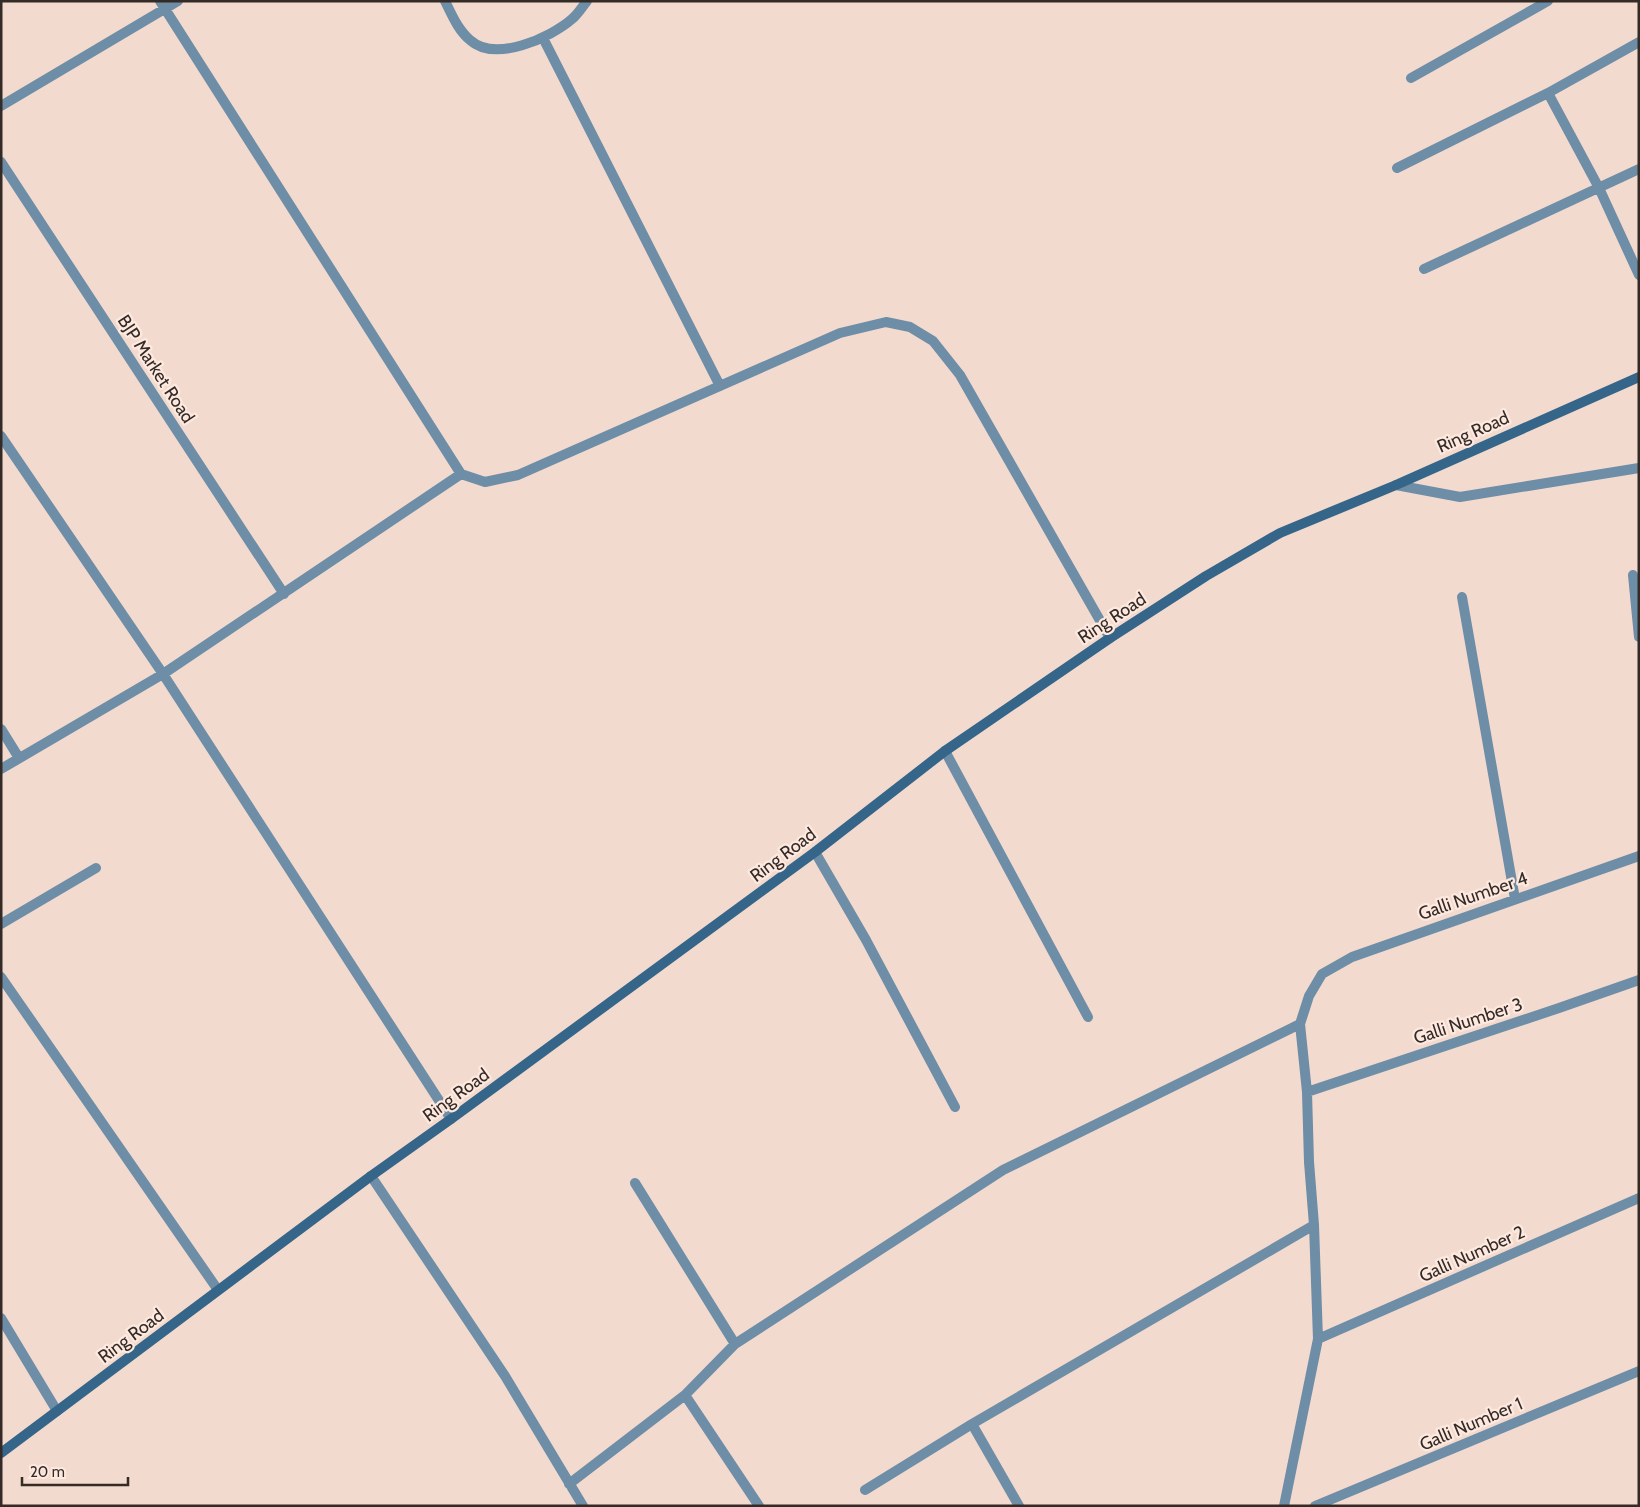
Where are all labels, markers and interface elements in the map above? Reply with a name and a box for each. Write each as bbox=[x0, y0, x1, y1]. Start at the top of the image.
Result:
street label: BJP Market Road bbox=[113, 311, 199, 427]
street label: Ring Road bbox=[1434, 406, 1512, 458]
street label: Ring Road bbox=[1074, 588, 1150, 648]
street label: Ring Road bbox=[746, 823, 820, 887]
street label: Galli Number 4 bbox=[1415, 867, 1531, 925]
street label: Galli Number 3 bbox=[1411, 993, 1525, 1049]
street label: Ring Road bbox=[419, 1064, 493, 1126]
street label: Galli Number 2 bbox=[1416, 1221, 1528, 1287]
street label: Ring Road bbox=[94, 1304, 168, 1368]
street label: Galli Number 1 bbox=[1416, 1392, 1526, 1456]
scale bar bbox=[22, 1454, 129, 1486]
text: 20 m bbox=[30, 1463, 65, 1481]

